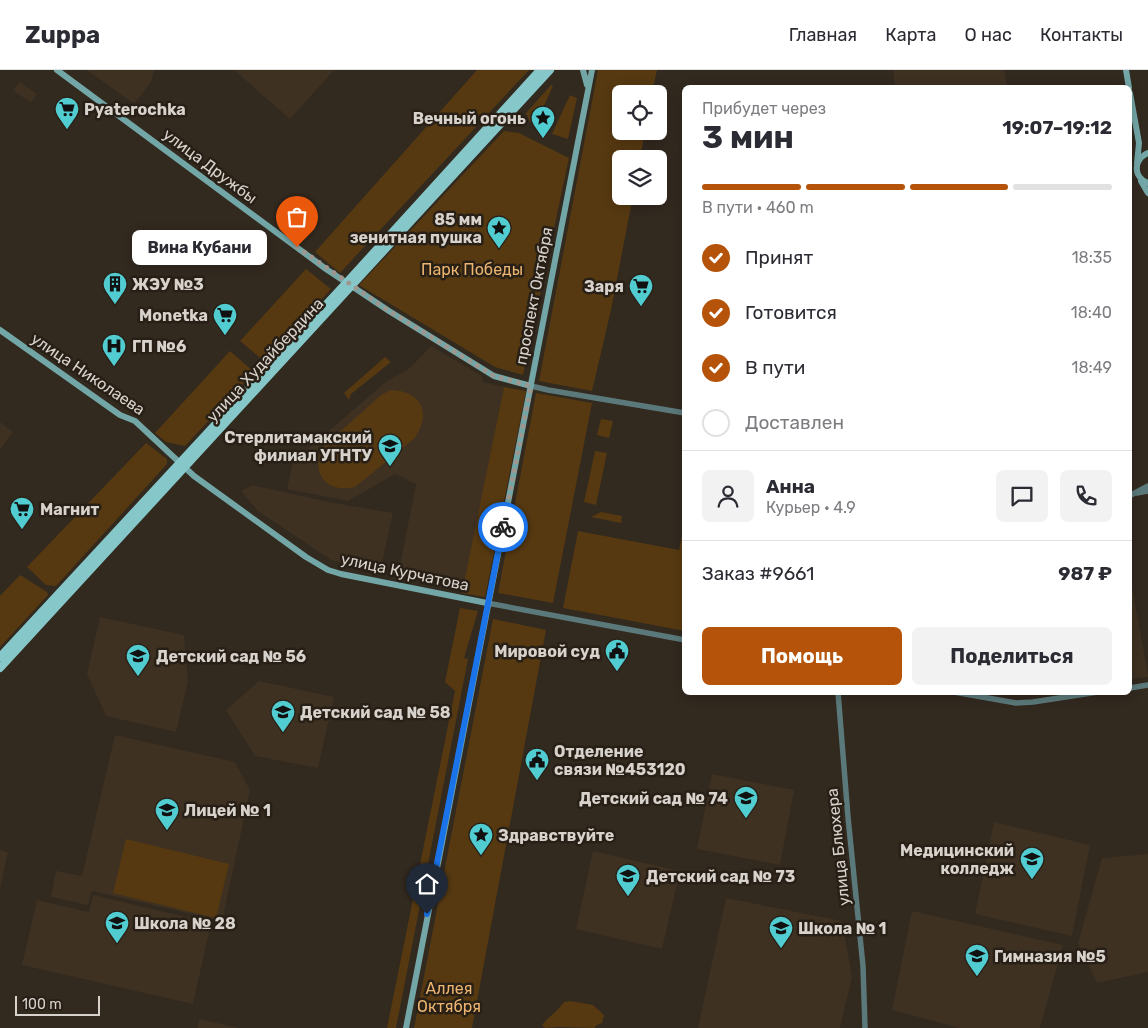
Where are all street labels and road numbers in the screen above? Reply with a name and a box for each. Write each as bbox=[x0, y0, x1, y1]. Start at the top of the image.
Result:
street label: улица Дружбы bbox=[159, 125, 261, 207]
street label: проспект Октября bbox=[511, 225, 557, 367]
street label: улица Худайбердина bbox=[203, 294, 327, 426]
street label: улица Николаева bbox=[27, 329, 149, 419]
street label: улица Курчатова bbox=[339, 549, 471, 595]
street label: улица Блюхера bbox=[822, 787, 854, 907]

